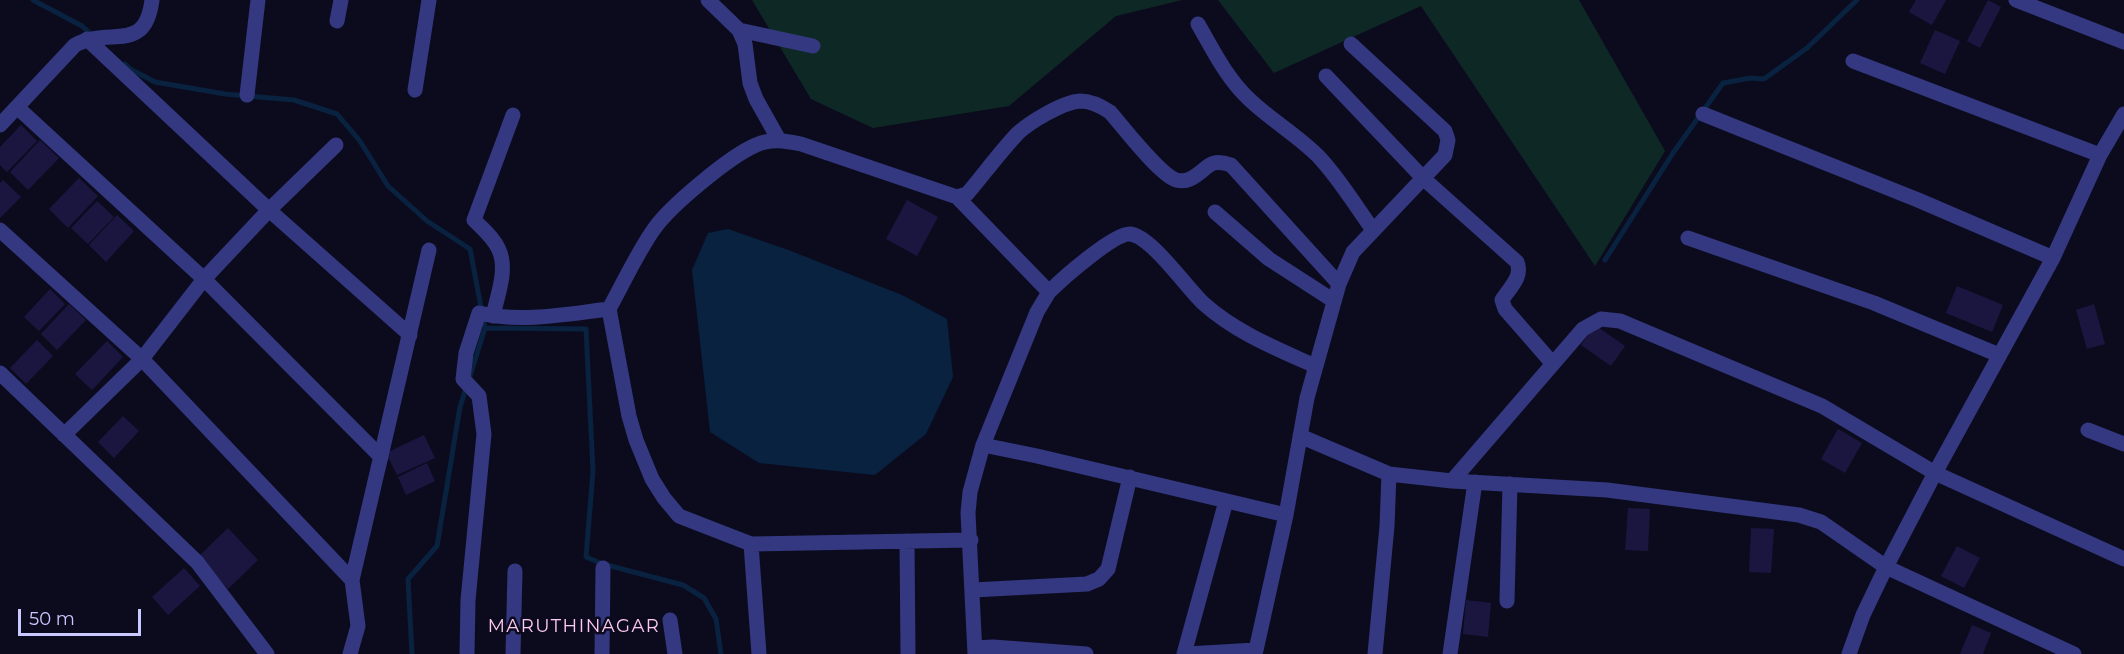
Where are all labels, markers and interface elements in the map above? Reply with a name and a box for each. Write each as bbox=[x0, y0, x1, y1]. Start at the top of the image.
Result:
scale bar bbox=[21, 597, 144, 635]
text: 50 m bbox=[29, 608, 75, 630]
district label: MARUTHINAGAR bbox=[488, 616, 660, 638]

